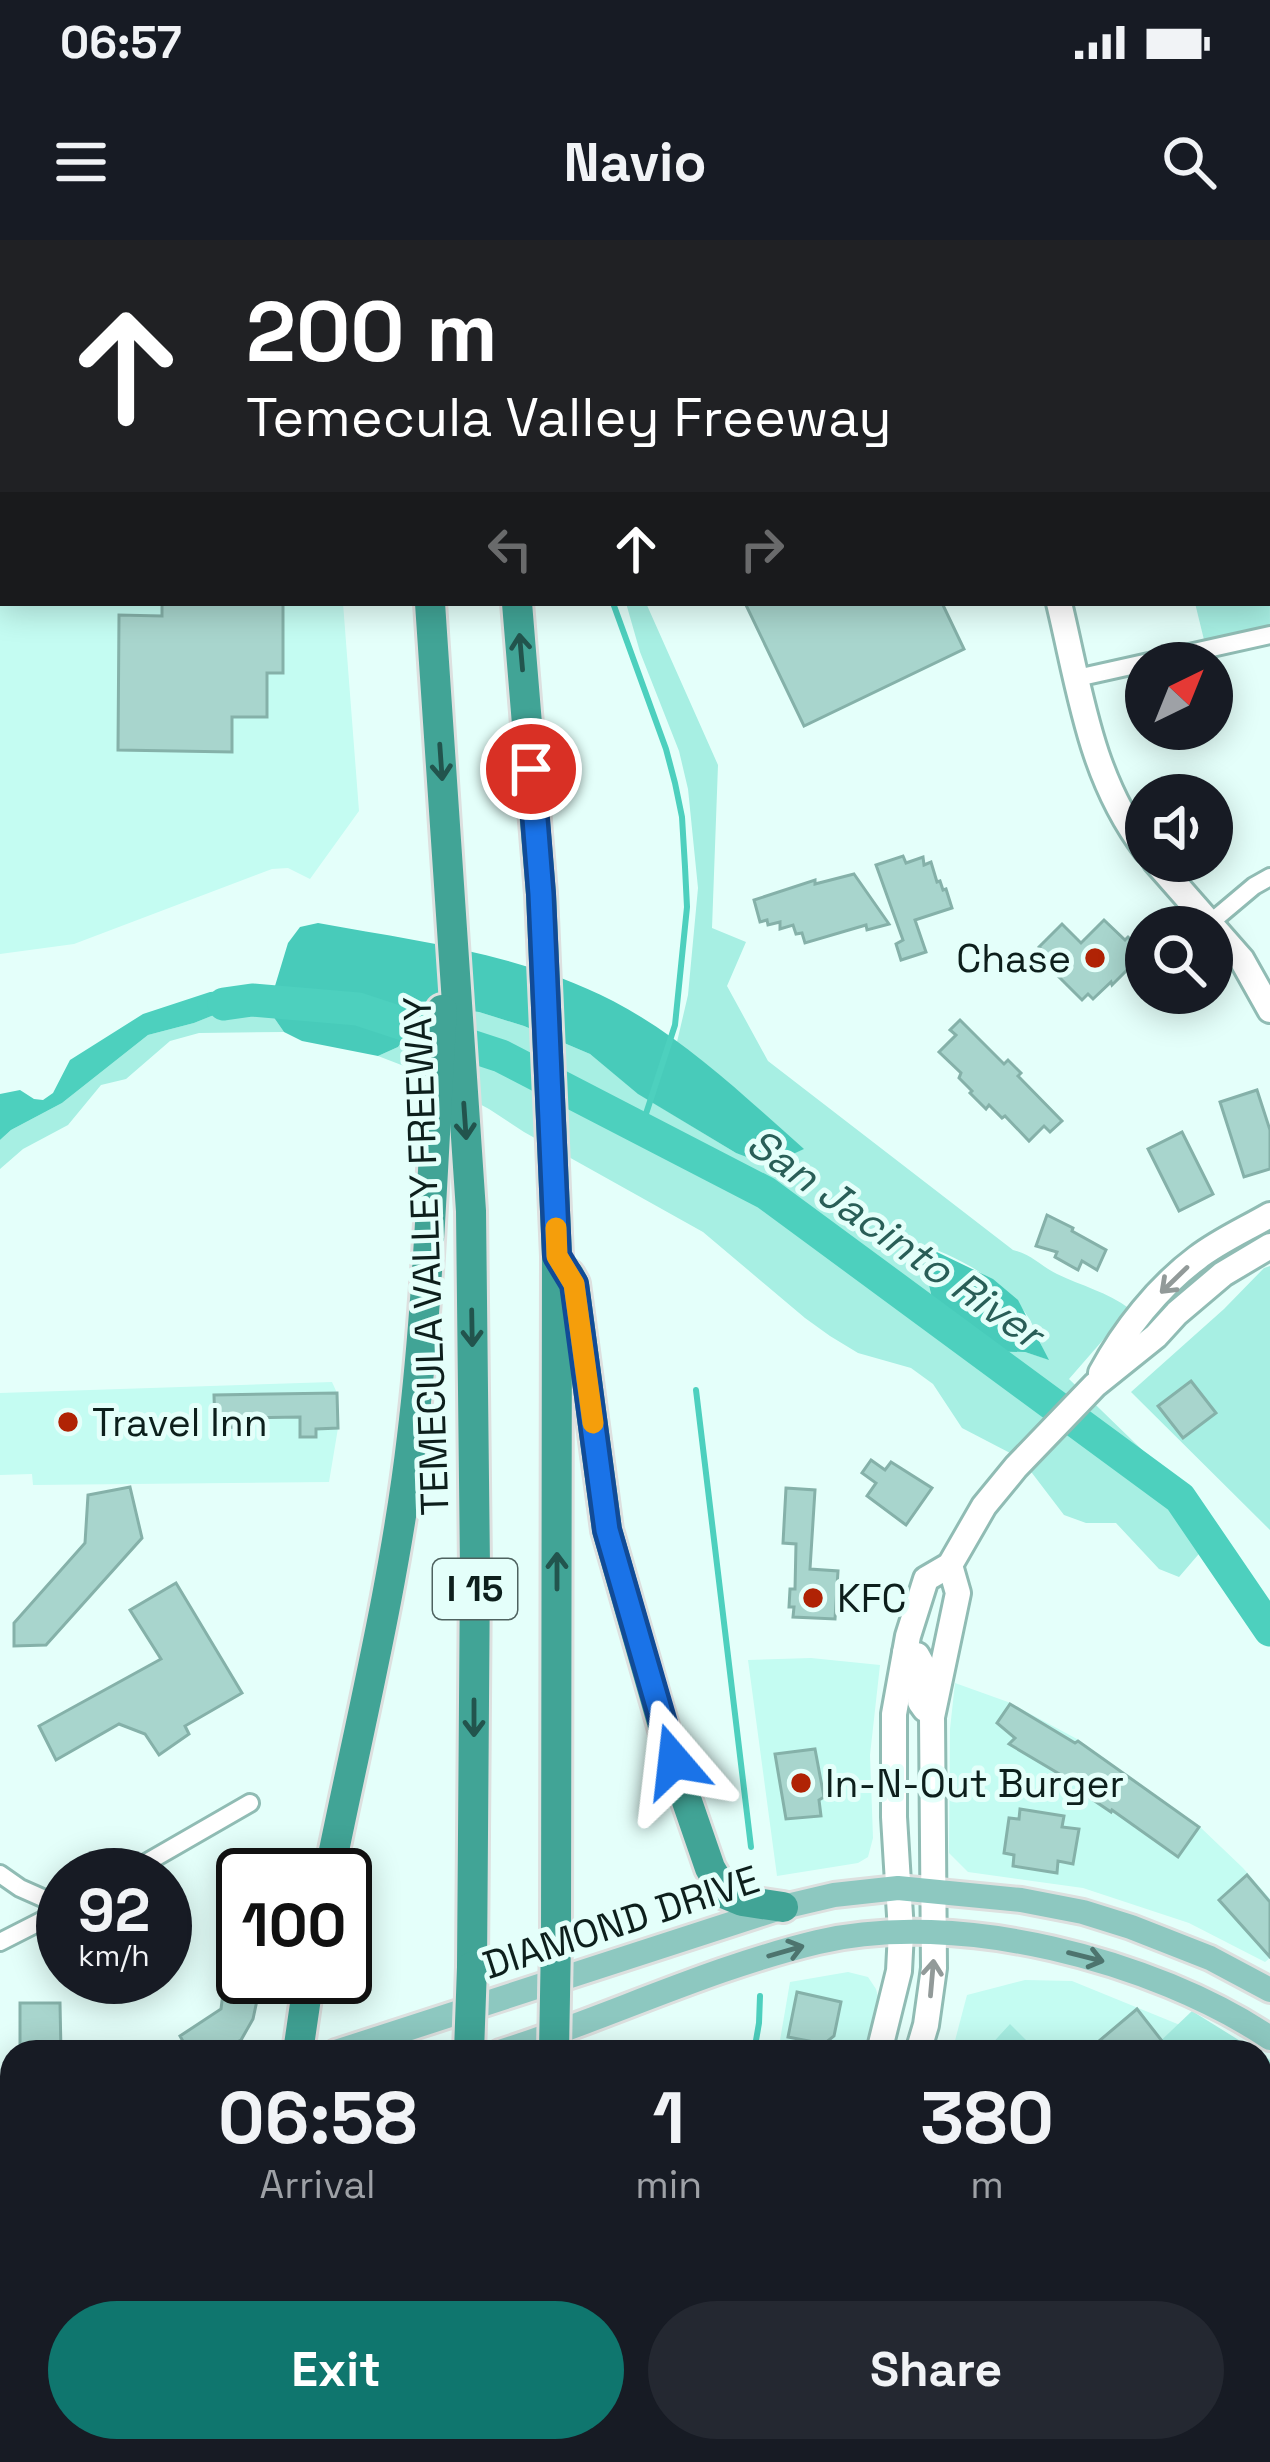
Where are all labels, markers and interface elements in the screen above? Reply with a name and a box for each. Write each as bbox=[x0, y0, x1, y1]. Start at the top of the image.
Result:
text: 06:57 bbox=[60, 14, 182, 71]
text: Navio bbox=[564, 128, 706, 197]
icon: menu bbox=[48, 129, 114, 195]
icon: search bbox=[1156, 129, 1222, 195]
text: 200 m bbox=[246, 278, 498, 386]
icon: ahead bbox=[48, 288, 204, 444]
text: Temecula Valley Freeway bbox=[246, 383, 892, 452]
icon: left bbox=[477, 516, 543, 582]
icon: ahead bbox=[603, 516, 669, 582]
icon: right bbox=[729, 516, 795, 582]
one-way arrow bbox=[509, 633, 532, 672]
north arrow bbox=[1125, 642, 1233, 750]
map controls bbox=[1125, 642, 1233, 1014]
pin bbox=[480, 718, 582, 820]
icon: arrive bbox=[498, 736, 564, 802]
one-way arrow bbox=[430, 742, 453, 781]
button: sound bbox=[1125, 774, 1233, 882]
button: search bbox=[1125, 906, 1233, 1014]
place label: Chase bbox=[956, 934, 1071, 983]
marker: Chase bbox=[1082, 945, 1108, 971]
street label: TEMECULA VALLEY FREEWAY bbox=[392, 996, 460, 1516]
one-way arrow bbox=[454, 1101, 477, 1140]
water label: San Jacinto River bbox=[737, 1116, 1057, 1362]
one-way arrow bbox=[1159, 1266, 1189, 1294]
one-way arrow bbox=[461, 1308, 483, 1347]
place label: Travel Inn bbox=[92, 1398, 268, 1447]
marker: Travel Inn bbox=[55, 1409, 81, 1435]
one-way arrow bbox=[546, 1552, 568, 1591]
road number: I 15 bbox=[433, 1559, 517, 1619]
place label: KFC bbox=[837, 1574, 907, 1623]
marker: KFC bbox=[800, 1585, 826, 1611]
one-way arrow bbox=[463, 1698, 485, 1737]
position arrow bbox=[611, 1698, 737, 1824]
place label: In-N-Out Burger bbox=[825, 1759, 1124, 1808]
marker: In-N-Out Burger bbox=[788, 1770, 814, 1796]
speed limit sign: 100 bbox=[216, 1848, 372, 2004]
street label: DIAMOND DRIVE bbox=[477, 1854, 765, 1990]
text: 92 bbox=[78, 1872, 150, 1949]
text: km/h bbox=[78, 1936, 150, 1975]
one-way arrow bbox=[766, 1939, 804, 1961]
one-way arrow bbox=[1066, 1947, 1104, 1969]
one-way arrow bbox=[921, 1960, 944, 1999]
text: 06:58 bbox=[218, 2072, 417, 2164]
text: 1 bbox=[652, 2072, 685, 2164]
text: 380 bbox=[920, 2072, 1054, 2164]
text: Arrival bbox=[260, 2160, 376, 2209]
text: min bbox=[635, 2160, 702, 2209]
text: m bbox=[970, 2160, 1004, 2209]
button: Exit bbox=[48, 2301, 624, 2439]
button: Share bbox=[648, 2301, 1224, 2439]

